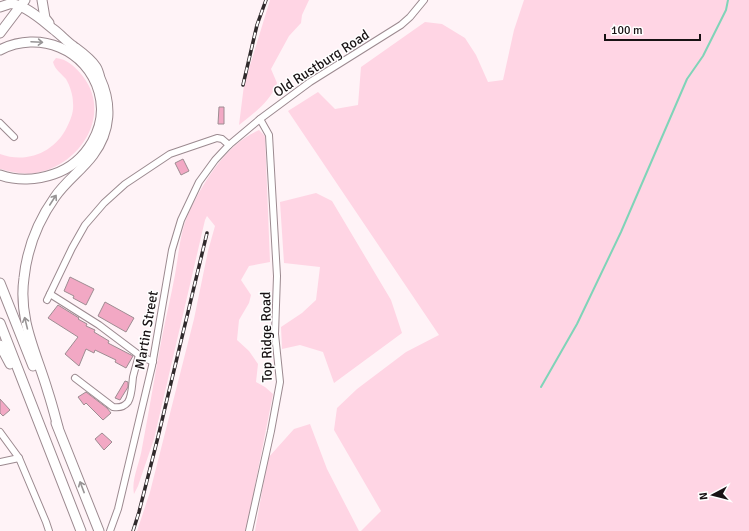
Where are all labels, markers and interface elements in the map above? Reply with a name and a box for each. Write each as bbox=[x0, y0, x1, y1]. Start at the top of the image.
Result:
scale bar bbox=[605, 16, 700, 42]
text: 100 m bbox=[611, 23, 643, 38]
street label: Old Rustburg Road bbox=[270, 26, 372, 101]
one-way arrow bbox=[30, 39, 43, 46]
one-way arrow bbox=[49, 195, 57, 206]
street label: Martin Street bbox=[131, 289, 162, 371]
street label: Top Ridge Road bbox=[257, 292, 276, 382]
one-way arrow bbox=[22, 317, 29, 330]
north arrow bbox=[693, 475, 733, 515]
one-way arrow bbox=[77, 482, 85, 494]
text: N bbox=[697, 492, 710, 501]

